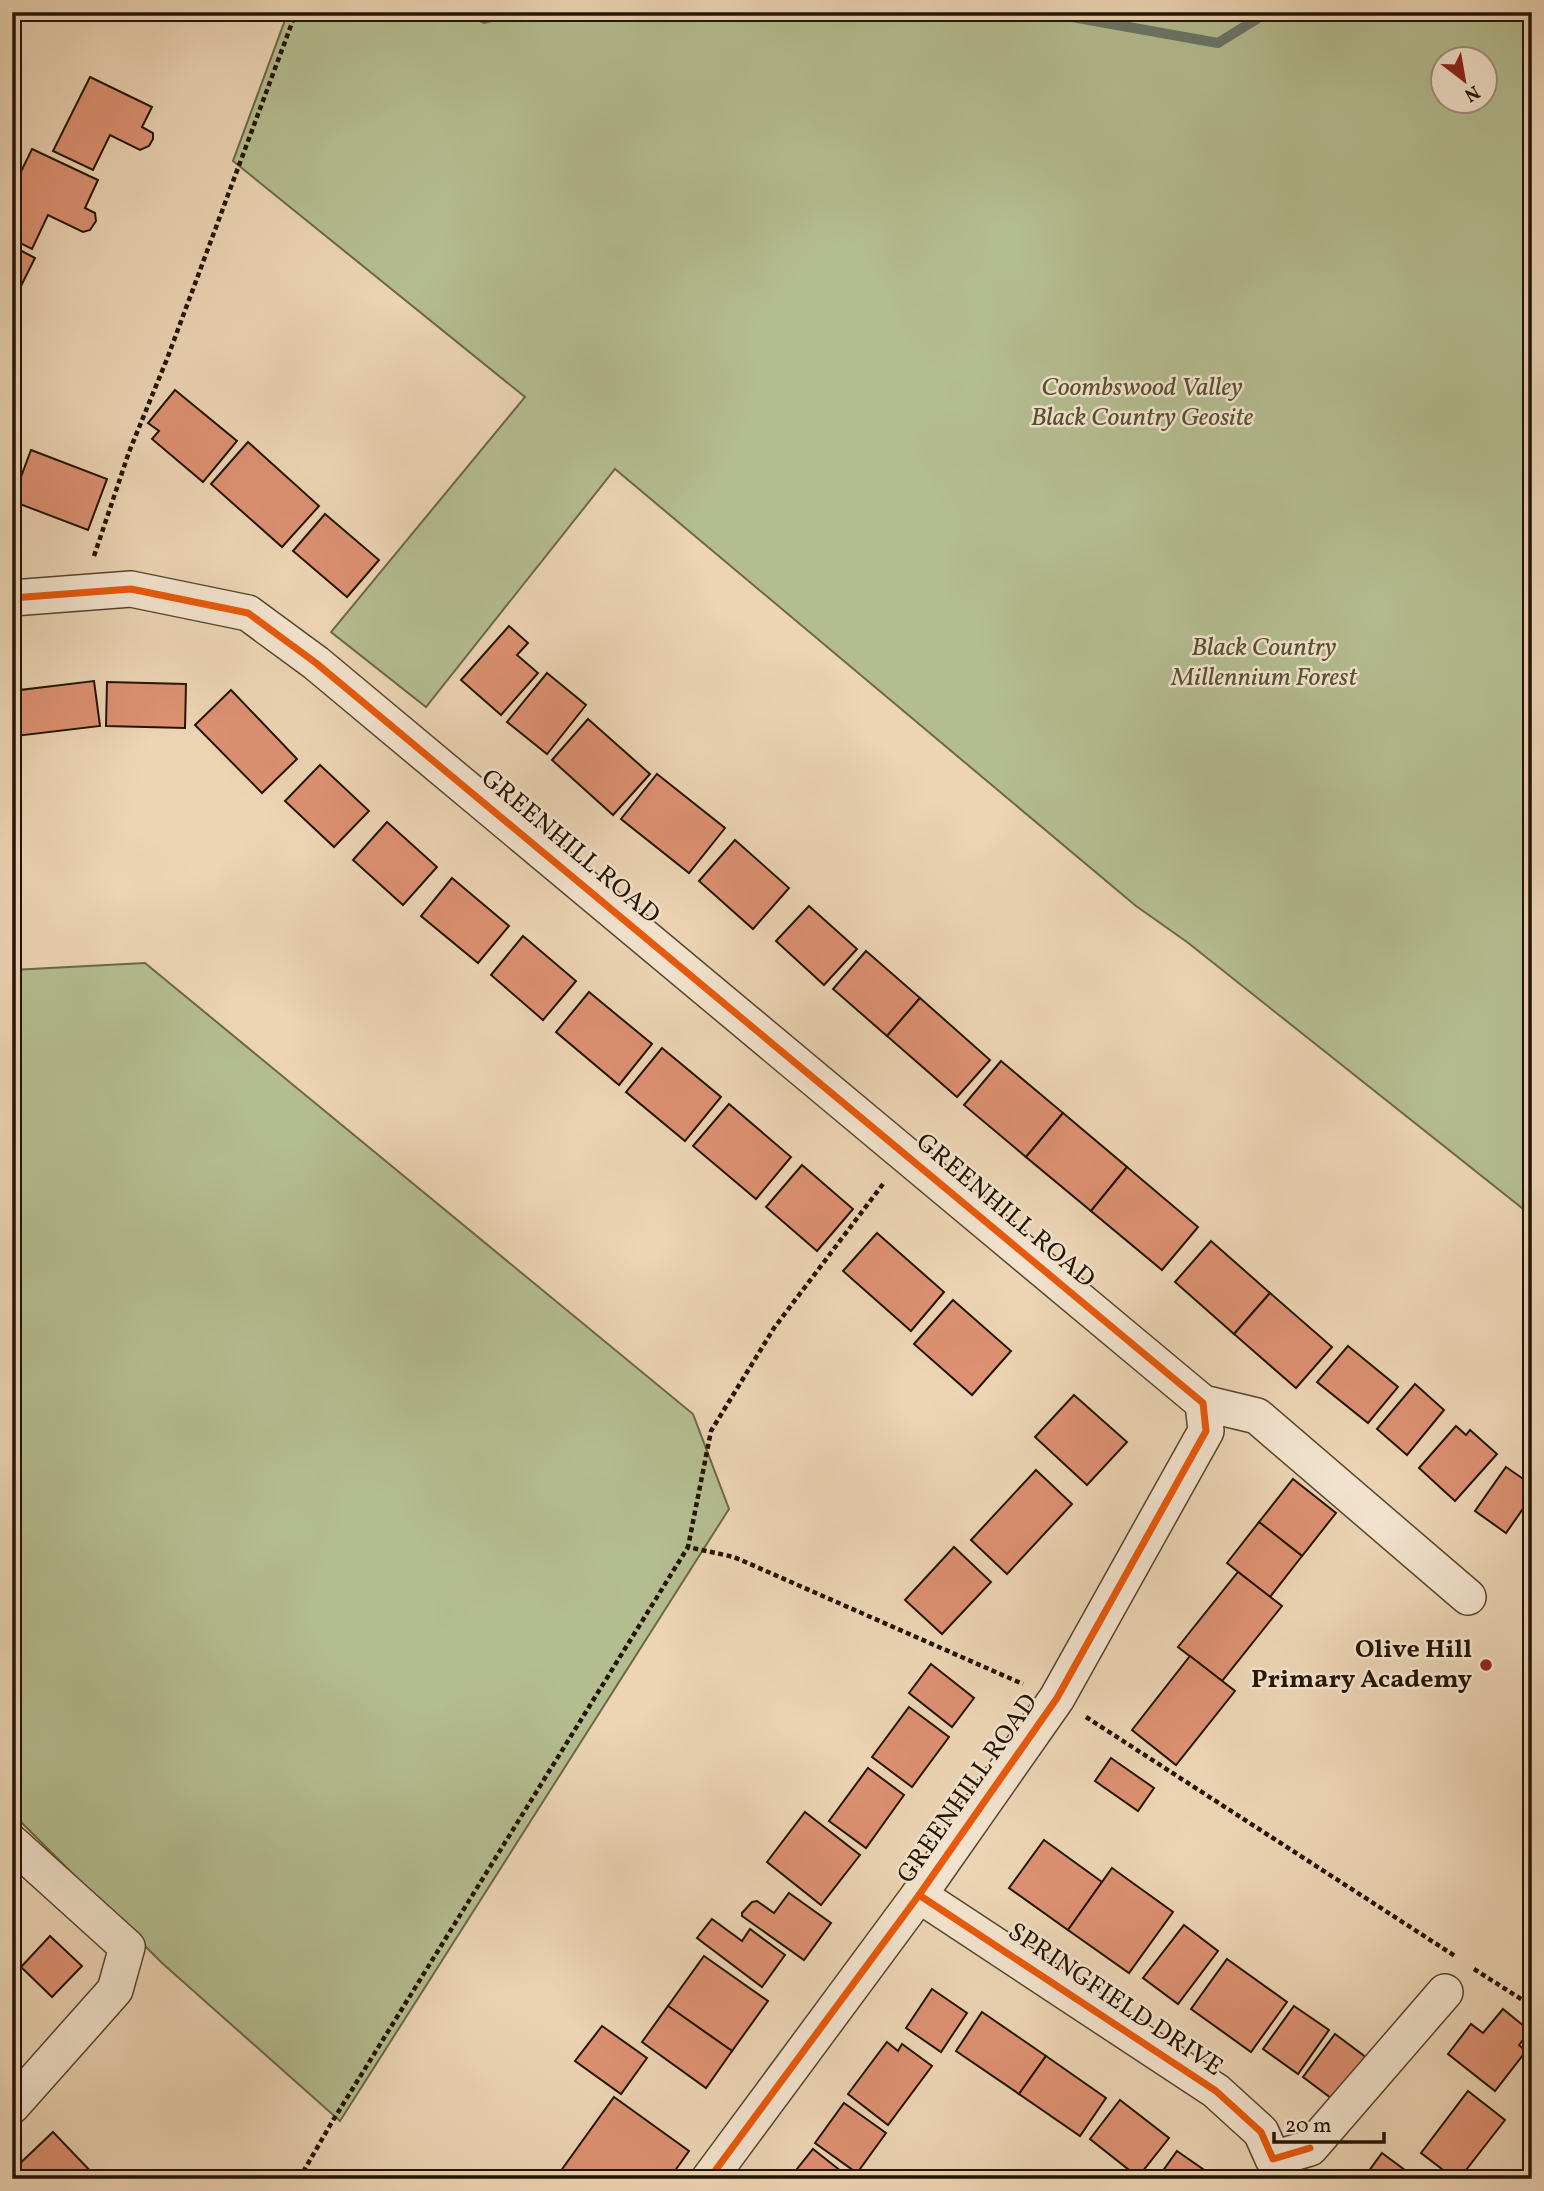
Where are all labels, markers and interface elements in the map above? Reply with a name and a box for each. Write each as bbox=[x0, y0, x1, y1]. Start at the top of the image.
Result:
north arrow bbox=[1428, 46, 1498, 116]
text: N bbox=[1459, 78, 1484, 108]
park label: Coombswood Valley Black Country Geosite bbox=[1031, 370, 1254, 436]
park label: Black Country Millennium Forest bbox=[1170, 630, 1357, 696]
street label: GREENHILL ROAD bbox=[473, 761, 667, 933]
street label: GREENHILL ROAD bbox=[908, 1125, 1102, 1297]
place label: Olive Hill Primary Academy bbox=[1251, 1632, 1472, 1698]
marker: Olive Hill Primary Academy bbox=[1478, 1657, 1494, 1673]
street label: GREENHILL ROAD bbox=[889, 1687, 1047, 1891]
street label: SPRINGFIELD DRIVE bbox=[1000, 1915, 1230, 2085]
scale bar bbox=[1274, 2100, 1385, 2144]
text: 20 m bbox=[1285, 2112, 1331, 2141]

